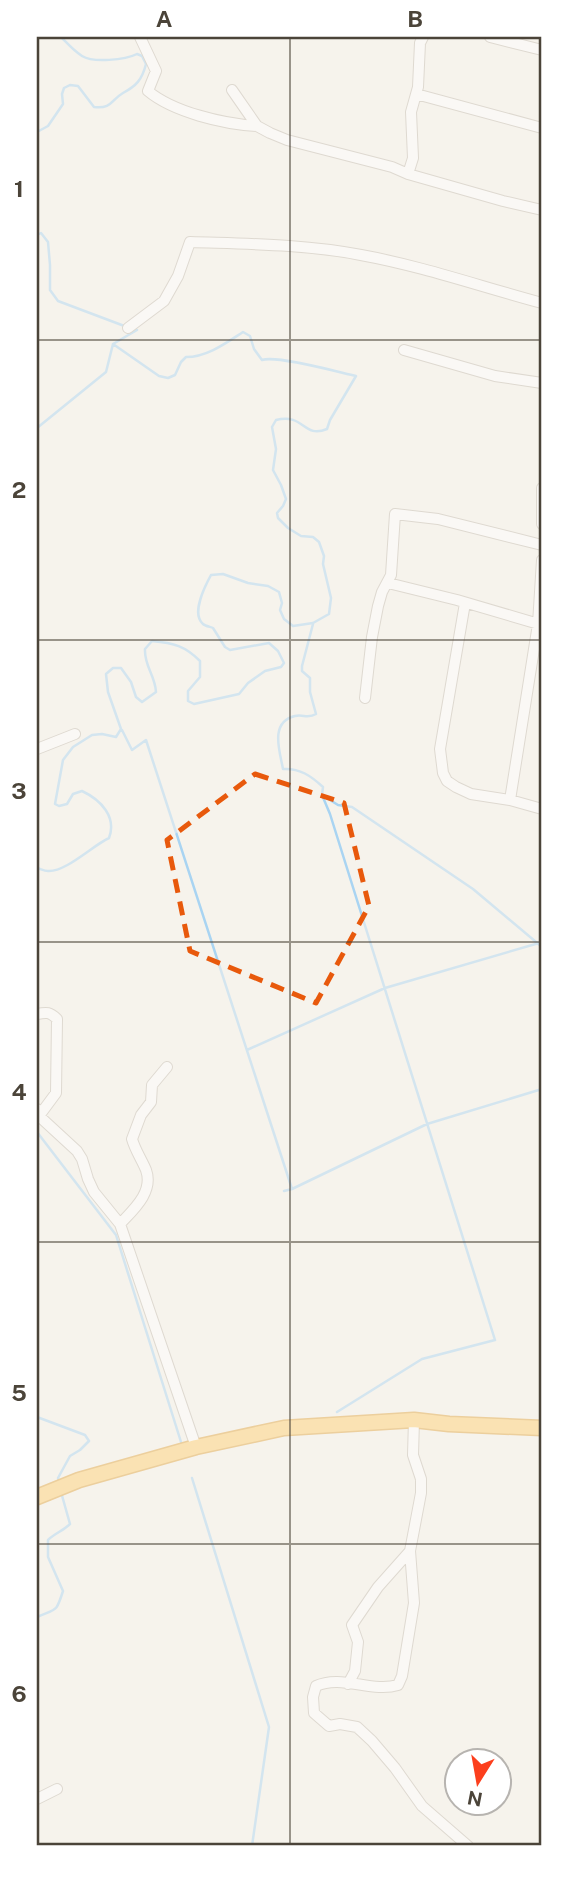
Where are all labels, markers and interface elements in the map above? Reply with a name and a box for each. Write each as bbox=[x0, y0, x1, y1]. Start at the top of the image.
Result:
text: A bbox=[156, 5, 173, 32]
text: B bbox=[407, 5, 423, 32]
text: 1 bbox=[14, 175, 24, 202]
text: 2 bbox=[12, 476, 26, 503]
text: 3 bbox=[11, 777, 27, 804]
text: 4 bbox=[11, 1078, 27, 1105]
text: 5 bbox=[11, 1379, 27, 1406]
text: 6 bbox=[11, 1680, 27, 1707]
north arrow bbox=[442, 1746, 512, 1816]
text: N bbox=[465, 1786, 484, 1811]

